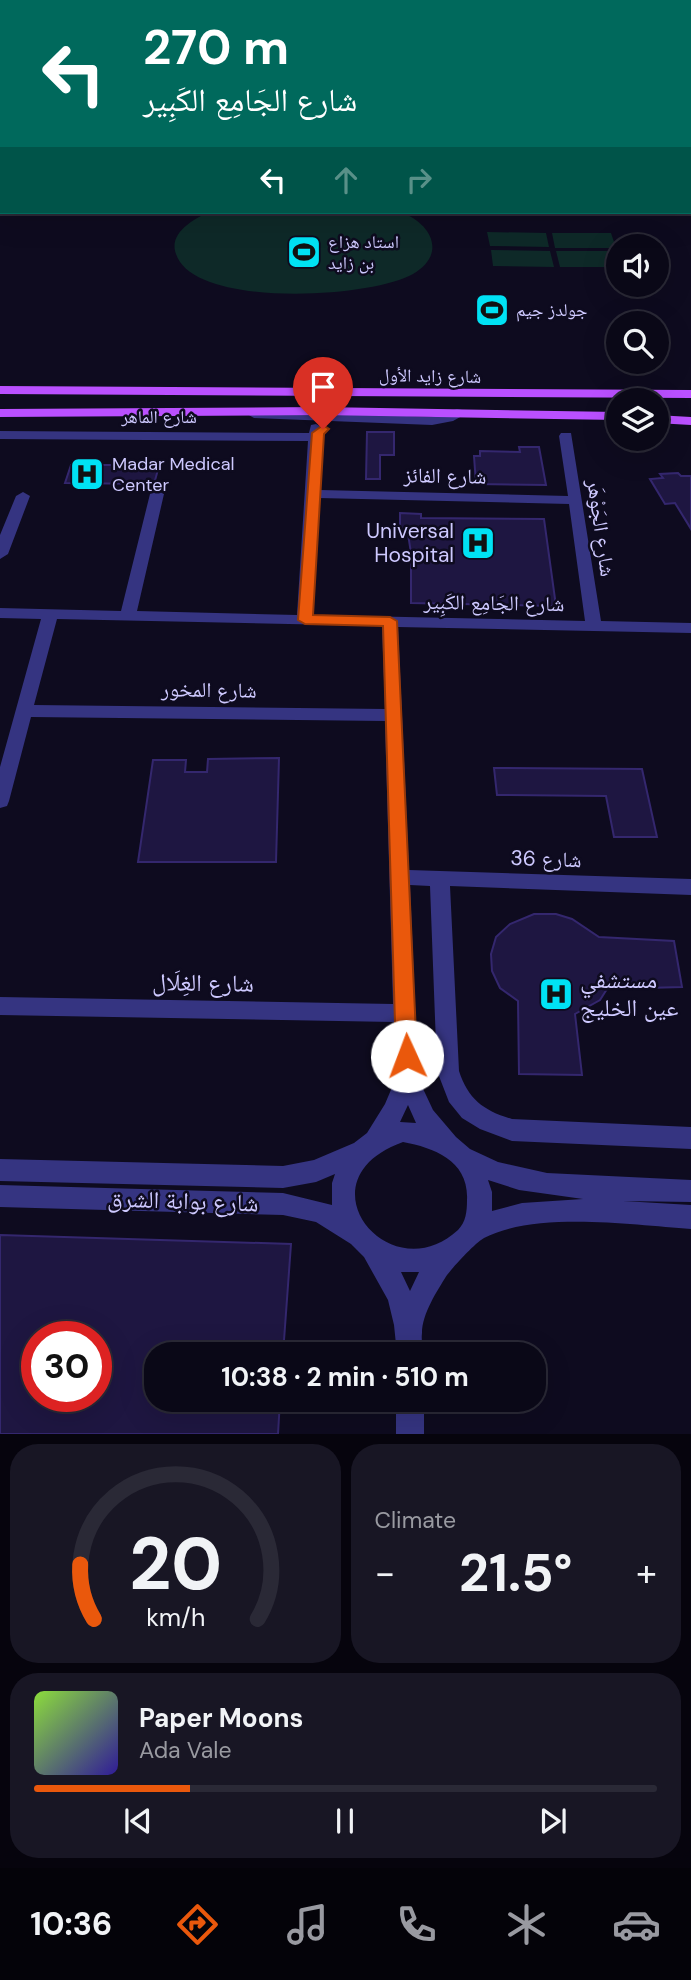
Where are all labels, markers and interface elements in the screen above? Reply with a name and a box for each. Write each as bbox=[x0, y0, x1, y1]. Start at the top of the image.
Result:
text: 270 m bbox=[143, 15, 289, 79]
icon: left bbox=[28, 28, 119, 119]
text: شارع الجَامِع الكَبِير bbox=[143, 79, 357, 121]
icon: left bbox=[254, 161, 292, 199]
icon: ahead bbox=[327, 161, 365, 199]
icon: right bbox=[400, 161, 438, 199]
place label: استاد هزاع بن زايد bbox=[328, 230, 399, 275]
sports icon: استاد هزاع بن زايد bbox=[285, 233, 323, 271]
map controls bbox=[606, 234, 669, 451]
button: sound bbox=[606, 234, 669, 297]
sports icon: جولدز جيم bbox=[473, 291, 511, 329]
place label: جولدز جيم bbox=[516, 298, 587, 322]
button: search bbox=[606, 311, 669, 374]
pin bbox=[293, 357, 353, 429]
street label: شارع زايد الأول bbox=[379, 363, 481, 389]
icon: arrive bbox=[304, 368, 342, 406]
button: layers bbox=[606, 388, 669, 451]
street label: شارع الماهر bbox=[120, 405, 197, 429]
place label: Madar Medical Center bbox=[112, 452, 235, 497]
hospital icon: Madar Medical Center bbox=[68, 455, 106, 493]
street label: شارع الفائز bbox=[402, 461, 487, 491]
street label: شارع الجَوْهَر bbox=[580, 477, 622, 578]
place label: Universal Hospital bbox=[366, 517, 454, 569]
hospital icon: Universal Hospital bbox=[459, 524, 497, 562]
street label: شارع الجَامِع الكَبِير bbox=[422, 588, 565, 619]
street label: شارع المخور bbox=[160, 675, 257, 705]
street label: شارع 36 bbox=[510, 844, 582, 874]
place label: مستشفي عين الخليج bbox=[580, 964, 678, 1023]
street label: شارع الغِلَال bbox=[152, 966, 254, 999]
hospital icon: مستشفي عين الخليج bbox=[537, 975, 575, 1013]
position arrow bbox=[370, 1019, 444, 1093]
street label: شارع بوابة الشرق bbox=[107, 1182, 259, 1219]
speed limit sign: 30 bbox=[21, 1321, 112, 1412]
text: 10:38 · 2 min · 510 m bbox=[221, 1360, 469, 1394]
text: Climate bbox=[375, 1505, 456, 1535]
text: 20 bbox=[129, 1518, 222, 1613]
text: 21.5° bbox=[459, 1539, 572, 1607]
text: − bbox=[375, 1548, 395, 1598]
text: + bbox=[636, 1548, 657, 1598]
text: km/h bbox=[146, 1601, 205, 1634]
text: Paper Moons bbox=[139, 1701, 303, 1735]
text: Ada Vale bbox=[139, 1735, 232, 1765]
icon: previous bbox=[119, 1802, 157, 1840]
icon: pause bbox=[326, 1802, 364, 1840]
icon: next bbox=[534, 1802, 572, 1840]
icon: directions bbox=[173, 1900, 222, 1949]
icon: music bbox=[283, 1900, 332, 1949]
icon: phone bbox=[392, 1900, 441, 1949]
icon: climate bbox=[502, 1900, 551, 1949]
icon: car bbox=[612, 1900, 661, 1949]
text: 10:36 bbox=[30, 1903, 112, 1945]

